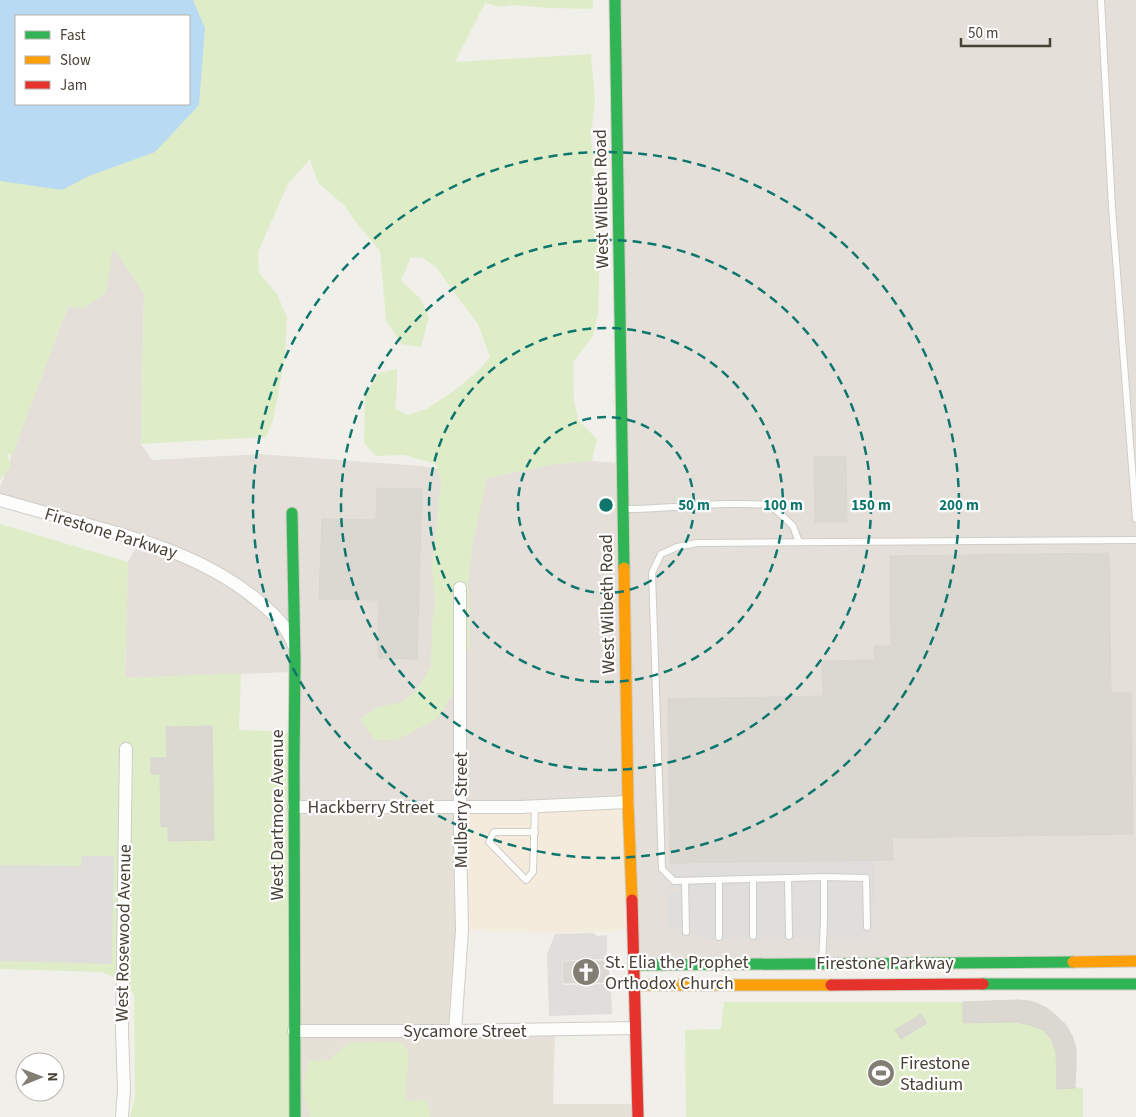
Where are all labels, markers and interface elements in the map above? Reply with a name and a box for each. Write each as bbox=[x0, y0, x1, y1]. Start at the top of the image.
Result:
legend bbox=[15, 15, 190, 105]
scale bar bbox=[961, 15, 1050, 47]
text: 50 m bbox=[968, 23, 998, 44]
text: Fast bbox=[60, 25, 86, 46]
text: Slow bbox=[60, 50, 91, 71]
text: Jam bbox=[60, 75, 87, 96]
street label: West Wilbeth Road bbox=[588, 129, 615, 269]
text: 50 m bbox=[678, 495, 710, 516]
text: 100 m bbox=[763, 495, 803, 516]
text: 150 m bbox=[851, 495, 891, 516]
text: 200 m bbox=[939, 495, 979, 516]
centre of rings bbox=[597, 496, 615, 514]
street label: Firestone Parkway bbox=[42, 501, 181, 566]
street label: West Wilbeth Road bbox=[594, 534, 621, 674]
street label: West Dartmore Avenue bbox=[265, 729, 290, 901]
street label: Mulberry Street bbox=[449, 752, 474, 868]
street label: Hackberry Street bbox=[308, 795, 434, 820]
street label: West Rosewood Avenue bbox=[109, 844, 138, 1022]
place label: St. Elia the Prophet Orthodox Church bbox=[605, 950, 749, 996]
street label: Firestone Parkway bbox=[816, 951, 954, 976]
church icon: St. Elia the Prophet Orthodox Church bbox=[571, 957, 601, 987]
street label: Sycamore Street bbox=[403, 1019, 527, 1044]
place label: Firestone Stadium bbox=[900, 1051, 970, 1097]
north arrow bbox=[15, 1052, 65, 1102]
sports icon: Firestone Stadium bbox=[866, 1058, 896, 1088]
text: N bbox=[42, 1072, 62, 1082]

